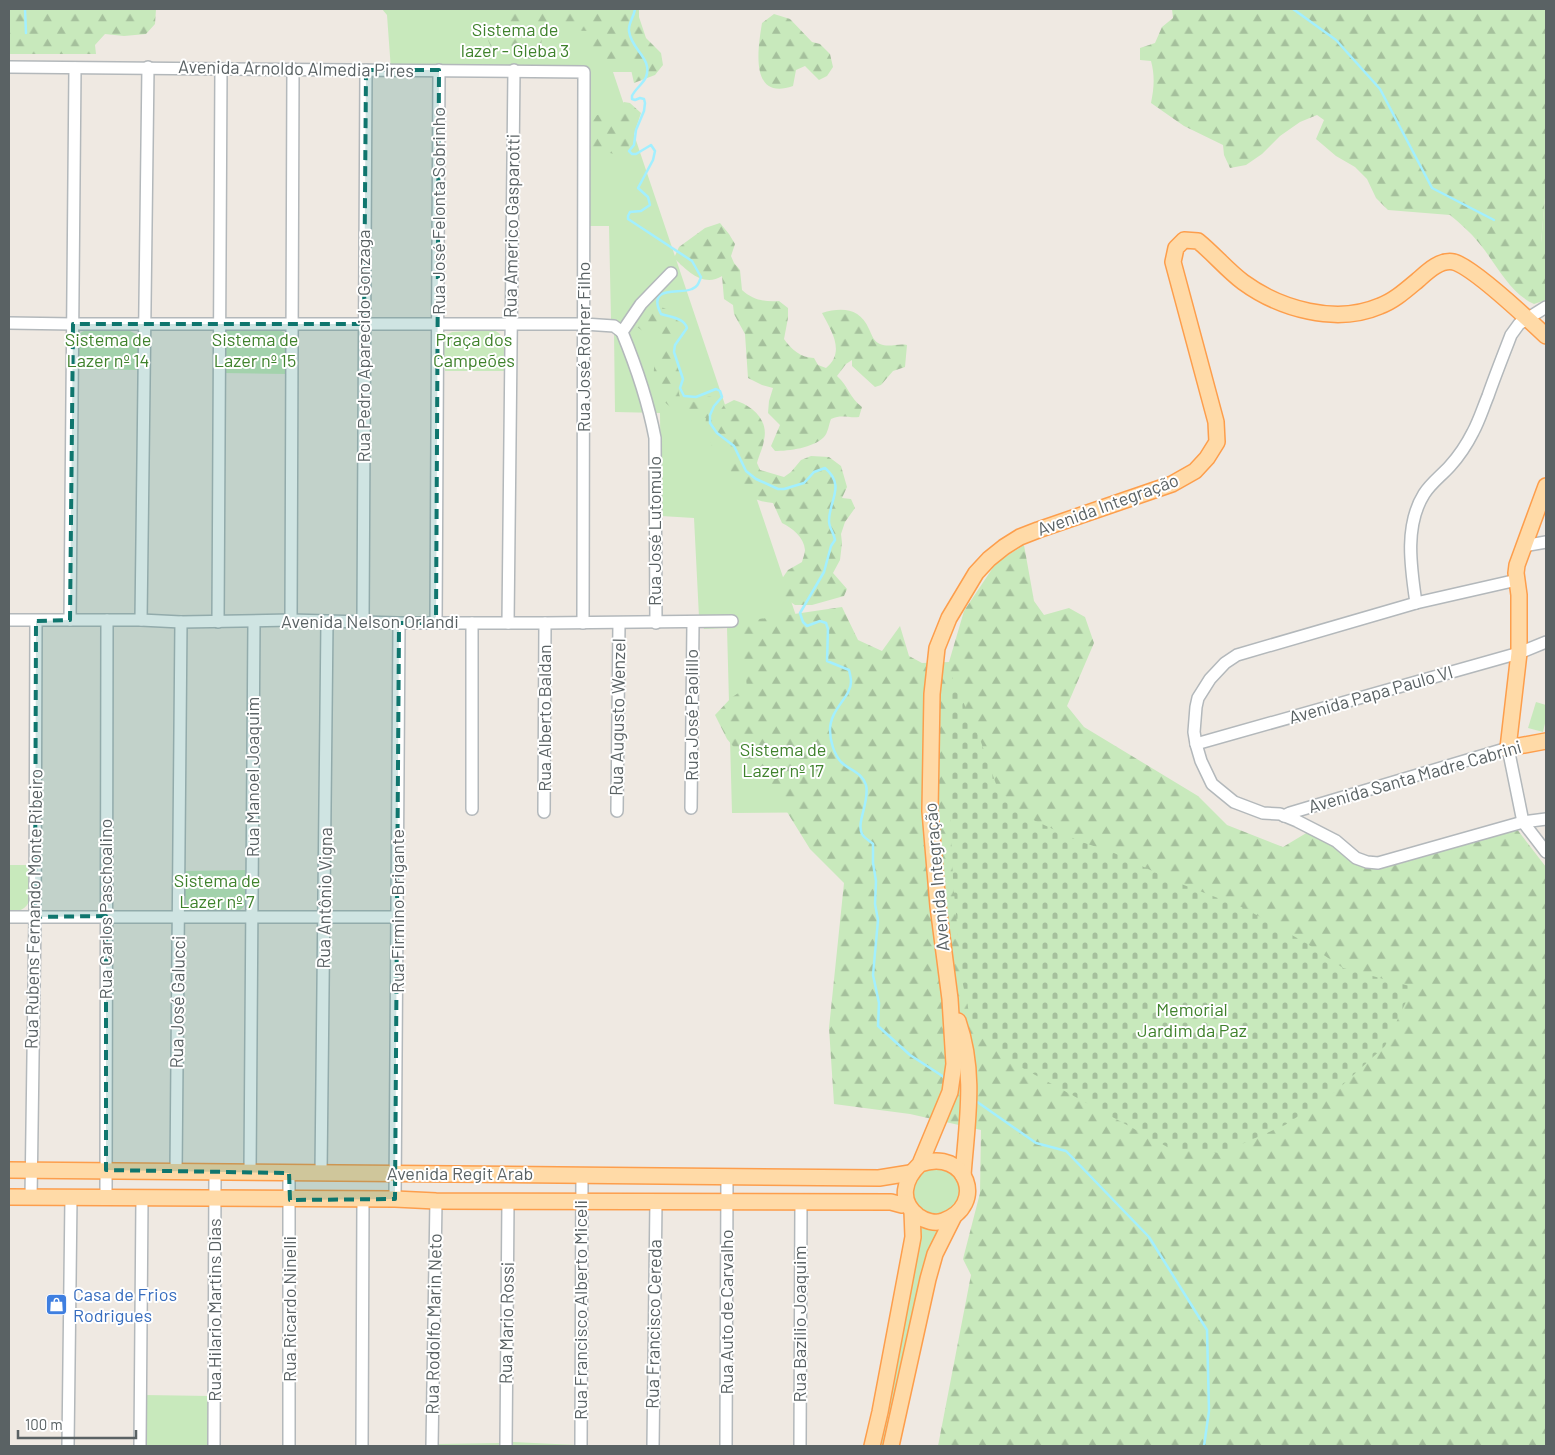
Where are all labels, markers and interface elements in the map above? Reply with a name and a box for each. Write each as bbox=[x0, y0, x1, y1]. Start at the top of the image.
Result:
park label: Sistema de lazer - Gleba 3 bbox=[461, 18, 569, 61]
street label: Avenida Arnoldo Almedia Pires bbox=[178, 55, 414, 81]
street label: Rua José Felonta Sobrinho bbox=[427, 107, 449, 315]
street label: Rua Americo Gasparotti bbox=[498, 134, 524, 318]
street label: Rua Pedro Aparecido Gonzaga bbox=[352, 230, 374, 462]
street label: Rua José Rohrer Filho bbox=[572, 262, 594, 432]
park label: Sistema de Lazer nº 14 bbox=[65, 328, 151, 371]
park label: Sistema de Lazer nº 15 bbox=[212, 328, 298, 371]
park label: Praça dos Campeões bbox=[433, 328, 515, 371]
street label: Rua José Lutomulo bbox=[643, 456, 665, 606]
street label: Avenida Integração bbox=[1034, 468, 1181, 540]
street label: Avenida Nelson Orlandi bbox=[281, 610, 459, 632]
street label: Rua Augusto Wenzel bbox=[605, 638, 629, 796]
street label: Rua Alberto Baldan bbox=[533, 644, 555, 792]
street label: Rua José Paolillo bbox=[680, 649, 702, 781]
street label: Avenida Papa Paulo VI bbox=[1286, 660, 1455, 728]
street label: Rua Manoel Joaquim bbox=[241, 697, 263, 857]
street label: Avenida Santa Madre Cabrini bbox=[1306, 735, 1524, 817]
park label: Sistema de Lazer nº 17 bbox=[740, 738, 826, 781]
street label: Rua Rubens Fernando Monte Ribeiro bbox=[20, 769, 46, 1049]
street label: Avenida Integração bbox=[919, 802, 953, 952]
street label: Rua Carlos Paschoalino bbox=[94, 819, 116, 999]
street label: Rua Antônio Vigna bbox=[312, 827, 336, 969]
street label: Rua Firmino Brigante bbox=[386, 829, 408, 993]
park label: Sistema de Lazer nº 7 bbox=[174, 869, 260, 912]
street label: Rua José Galucci bbox=[165, 935, 189, 1069]
park label: Memorial Jardim da Paz bbox=[1137, 998, 1247, 1041]
street label: Avenida Regit Arab bbox=[387, 1162, 533, 1184]
street label: Rua Francisco Alberto Miceli bbox=[569, 1200, 591, 1420]
street label: Rua Hilario Martins Dias bbox=[203, 1218, 225, 1402]
street label: Rua Auto de Carvalho bbox=[715, 1230, 737, 1394]
street label: Rua Rodolfo Marin Neto bbox=[420, 1233, 446, 1415]
street label: Rua Ricardo Ninelli bbox=[278, 1236, 300, 1382]
street label: Rua Francisco Cereda bbox=[641, 1239, 665, 1409]
street label: Rua Bazilio Joaquim bbox=[788, 1245, 810, 1403]
street label: Rua Mario Rossi bbox=[494, 1262, 518, 1384]
place label: Casa de Frios Rodrigues bbox=[73, 1283, 177, 1326]
shop icon: Casa de Frios Rodrigues bbox=[45, 1293, 69, 1317]
scale bar bbox=[18, 1408, 135, 1440]
text: 100 m bbox=[25, 1415, 63, 1433]

